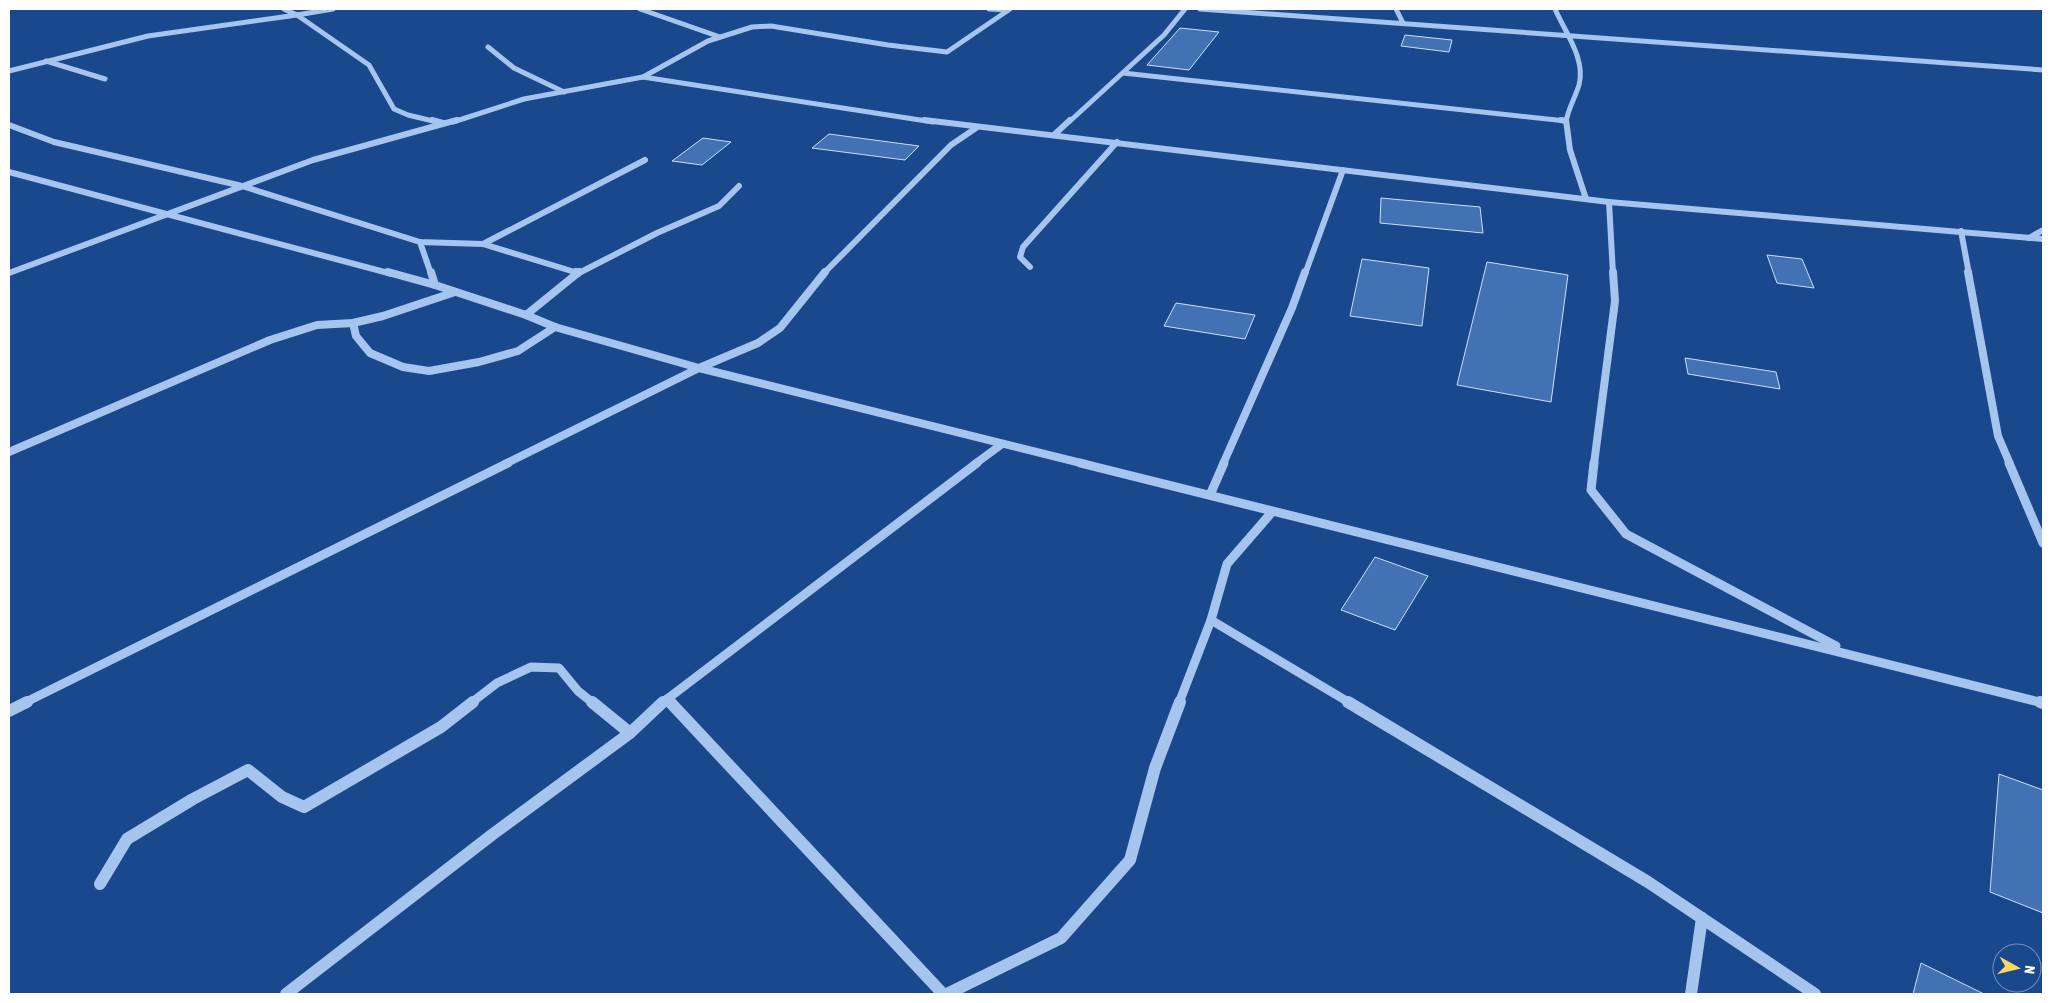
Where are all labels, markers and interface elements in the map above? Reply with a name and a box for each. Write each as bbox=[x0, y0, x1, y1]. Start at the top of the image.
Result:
north arrow bbox=[1992, 943, 2042, 993]
text: N bbox=[2021, 965, 2038, 975]

